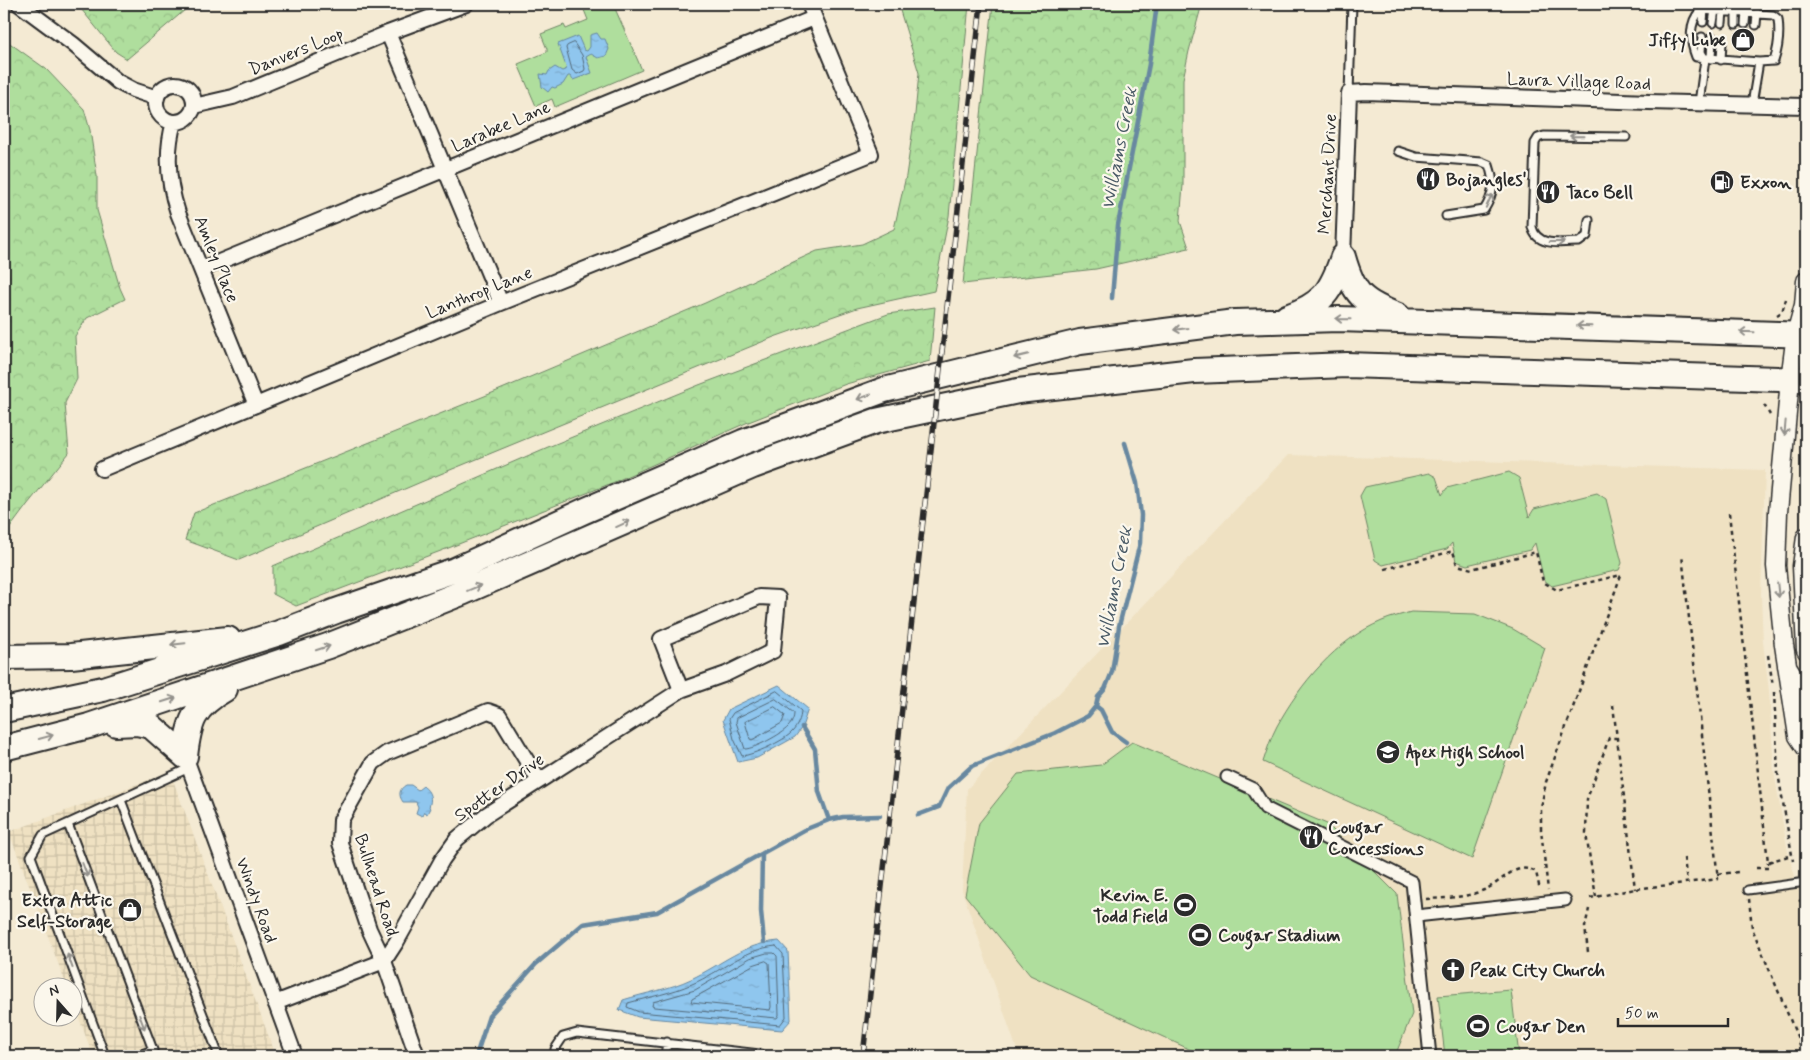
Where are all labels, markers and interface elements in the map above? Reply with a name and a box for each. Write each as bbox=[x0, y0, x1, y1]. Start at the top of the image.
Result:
street label: Danvers Loop bbox=[245, 22, 347, 82]
shop icon: Jiffy Lube bbox=[1730, 27, 1756, 53]
place label: Jiffy Lube bbox=[1648, 29, 1727, 53]
street label: Laura Village Road bbox=[1507, 67, 1651, 98]
water label: Williams Creek bbox=[1095, 84, 1144, 212]
street label: Larabee Lane bbox=[448, 95, 555, 159]
street label: Merchant Drive bbox=[1313, 113, 1343, 235]
one-way arrow bbox=[1569, 131, 1586, 141]
restaurant icon: Bojangles' bbox=[1415, 166, 1441, 192]
place label: Bojangles' bbox=[1446, 168, 1527, 192]
fuel station icon: Exxon bbox=[1709, 169, 1735, 195]
place label: Exxon bbox=[1740, 171, 1792, 195]
restaurant icon: Taco Bell bbox=[1535, 179, 1561, 205]
place label: Taco Bell bbox=[1566, 181, 1633, 205]
one-way arrow bbox=[1484, 193, 1494, 208]
street label: Amley Place bbox=[188, 212, 244, 306]
one-way arrow bbox=[1548, 237, 1565, 247]
street label: Lanthrop Lane bbox=[423, 261, 536, 325]
one-way arrow bbox=[1335, 314, 1352, 324]
one-way arrow bbox=[1577, 321, 1593, 331]
one-way arrow bbox=[1173, 324, 1189, 334]
one-way arrow bbox=[1739, 327, 1755, 336]
one-way arrow bbox=[1014, 352, 1030, 361]
one-way arrow bbox=[857, 393, 872, 402]
one-way arrow bbox=[1781, 420, 1790, 436]
one-way arrow bbox=[615, 519, 630, 529]
water label: Williams Creek bbox=[1090, 523, 1139, 651]
one-way arrow bbox=[1774, 582, 1783, 598]
one-way arrow bbox=[466, 583, 481, 593]
one-way arrow bbox=[171, 639, 187, 649]
one-way arrow bbox=[314, 643, 330, 652]
one-way arrow bbox=[160, 695, 176, 704]
one-way arrow bbox=[38, 732, 54, 741]
school or university icon: Apex High School bbox=[1375, 739, 1401, 765]
place label: Apex High School bbox=[1406, 741, 1525, 767]
street label: Spotter Drive bbox=[450, 748, 549, 828]
place label: Cougar Concessions bbox=[1328, 816, 1424, 861]
restaurant icon: Cougar Concessions bbox=[1298, 824, 1324, 850]
street label: Bullhead Road bbox=[348, 831, 404, 940]
street label: Windy Road bbox=[230, 854, 283, 946]
one-way arrow bbox=[81, 861, 90, 877]
place label: Kevin E. Todd Field bbox=[1093, 884, 1168, 929]
place label: Extra Attic Self-Storage bbox=[17, 889, 113, 934]
sports icon: Kevin E. Todd Field bbox=[1172, 892, 1198, 918]
shop icon: Extra Attic Self-Storage bbox=[117, 897, 143, 923]
sports icon: Cougar Stadium bbox=[1187, 922, 1213, 948]
place label: Cougar Stadium bbox=[1218, 924, 1341, 950]
one-way arrow bbox=[65, 954, 74, 969]
church icon: Peak City Church bbox=[1440, 957, 1466, 983]
place label: Peak City Church bbox=[1470, 959, 1605, 983]
north arrow bbox=[32, 978, 82, 1028]
text: N bbox=[46, 981, 61, 1001]
scale bar bbox=[1618, 995, 1728, 1027]
text: 50 m bbox=[1625, 1004, 1659, 1024]
one-way arrow bbox=[138, 1013, 147, 1029]
sports icon: Cougar Den bbox=[1465, 1013, 1491, 1039]
place label: Cougar Den bbox=[1496, 1015, 1586, 1041]

